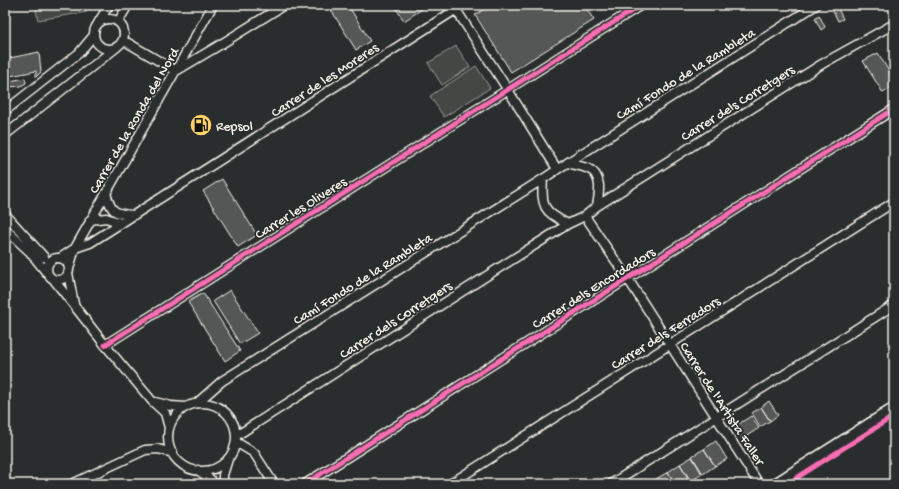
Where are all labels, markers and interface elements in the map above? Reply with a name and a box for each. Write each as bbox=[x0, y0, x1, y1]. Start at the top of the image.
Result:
street label: Camí Fondo de la Rambleta bbox=[614, 25, 760, 125]
street label: Carrer de les Moreres bbox=[268, 40, 383, 122]
street label: Carrer de la Ronda del Nord bbox=[86, 44, 185, 197]
street label: Carrer dels Corretgers bbox=[678, 62, 799, 146]
fuel station icon: Repsol bbox=[188, 112, 214, 138]
place label: Repsol bbox=[216, 119, 253, 136]
street label: Carrer les Oliveres bbox=[252, 174, 351, 244]
street label: Camí Fondo de la Rambleta bbox=[291, 230, 437, 330]
street label: Carrer dels Encordadors bbox=[530, 244, 660, 334]
street label: Carrer dels Corretgers bbox=[337, 278, 457, 364]
street label: Carrer dels Ferradors bbox=[609, 293, 725, 375]
street label: Carrer de l'Artista Faller bbox=[675, 340, 768, 470]

